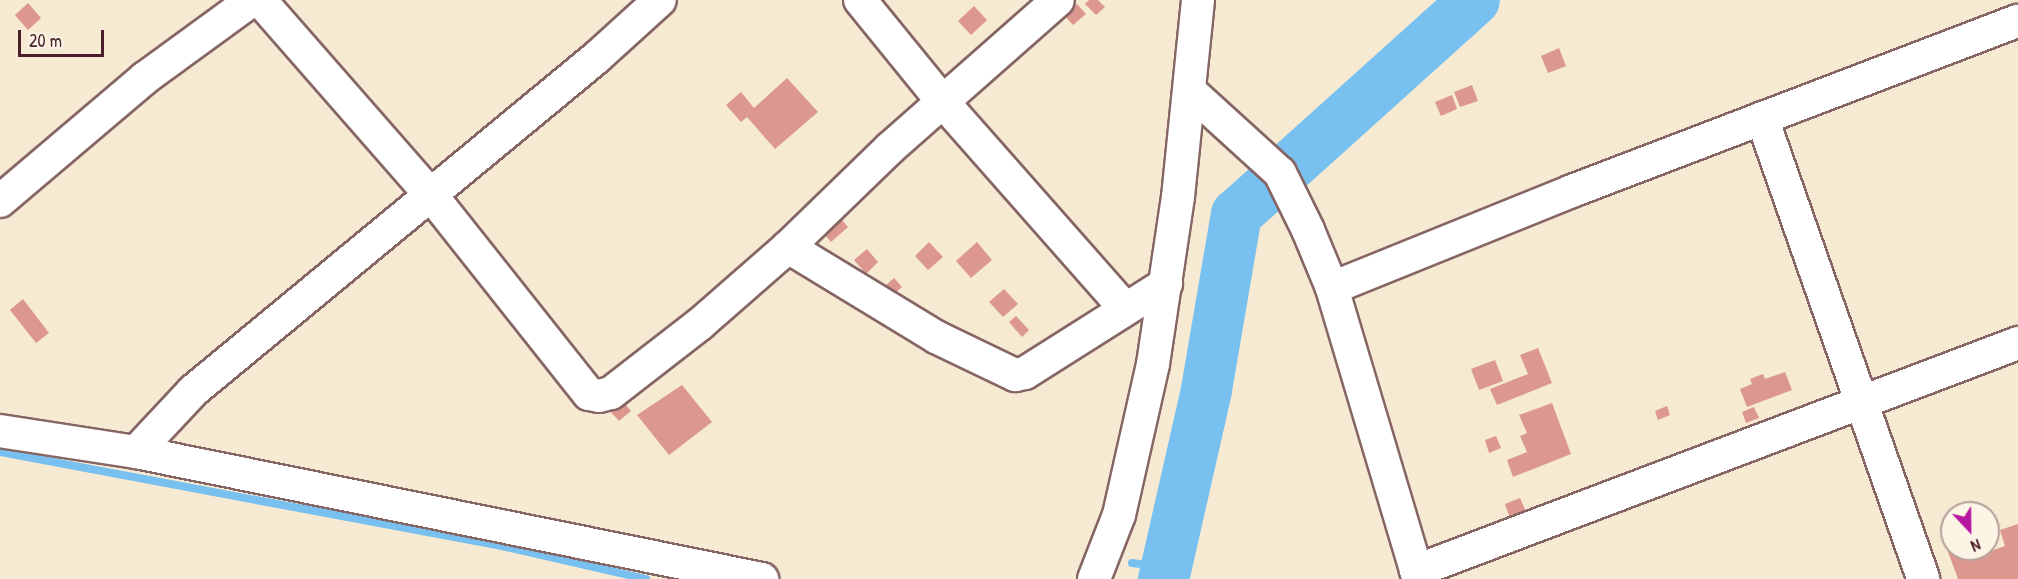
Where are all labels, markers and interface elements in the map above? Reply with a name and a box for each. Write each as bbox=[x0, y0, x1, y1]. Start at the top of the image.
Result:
scale bar bbox=[21, 18, 106, 56]
text: 20 m bbox=[29, 28, 62, 53]
north arrow bbox=[1940, 501, 2000, 561]
text: N bbox=[1968, 534, 1984, 558]

